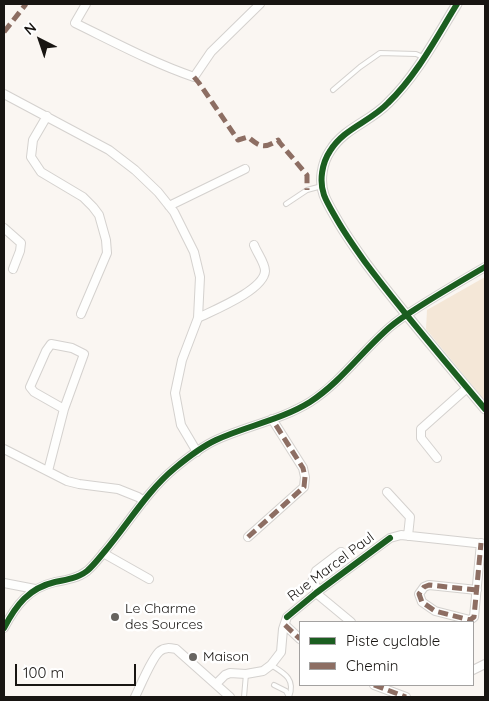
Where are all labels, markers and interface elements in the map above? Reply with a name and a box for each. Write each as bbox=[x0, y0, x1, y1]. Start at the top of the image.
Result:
north arrow bbox=[15, 15, 65, 65]
text: N bbox=[20, 19, 40, 39]
street label: Rue Marcel Paul bbox=[284, 529, 378, 605]
place label: Le Charme des Sources bbox=[125, 601, 203, 634]
marker: Le Charme des Sources bbox=[109, 611, 121, 623]
legend bbox=[299, 621, 474, 686]
text: Piste cyclable bbox=[346, 631, 440, 650]
place label: Maison bbox=[203, 649, 249, 665]
marker: Maison bbox=[187, 651, 199, 663]
scale bar bbox=[18, 654, 139, 686]
text: Chemin bbox=[346, 656, 398, 675]
text: 100 m bbox=[23, 663, 64, 682]

